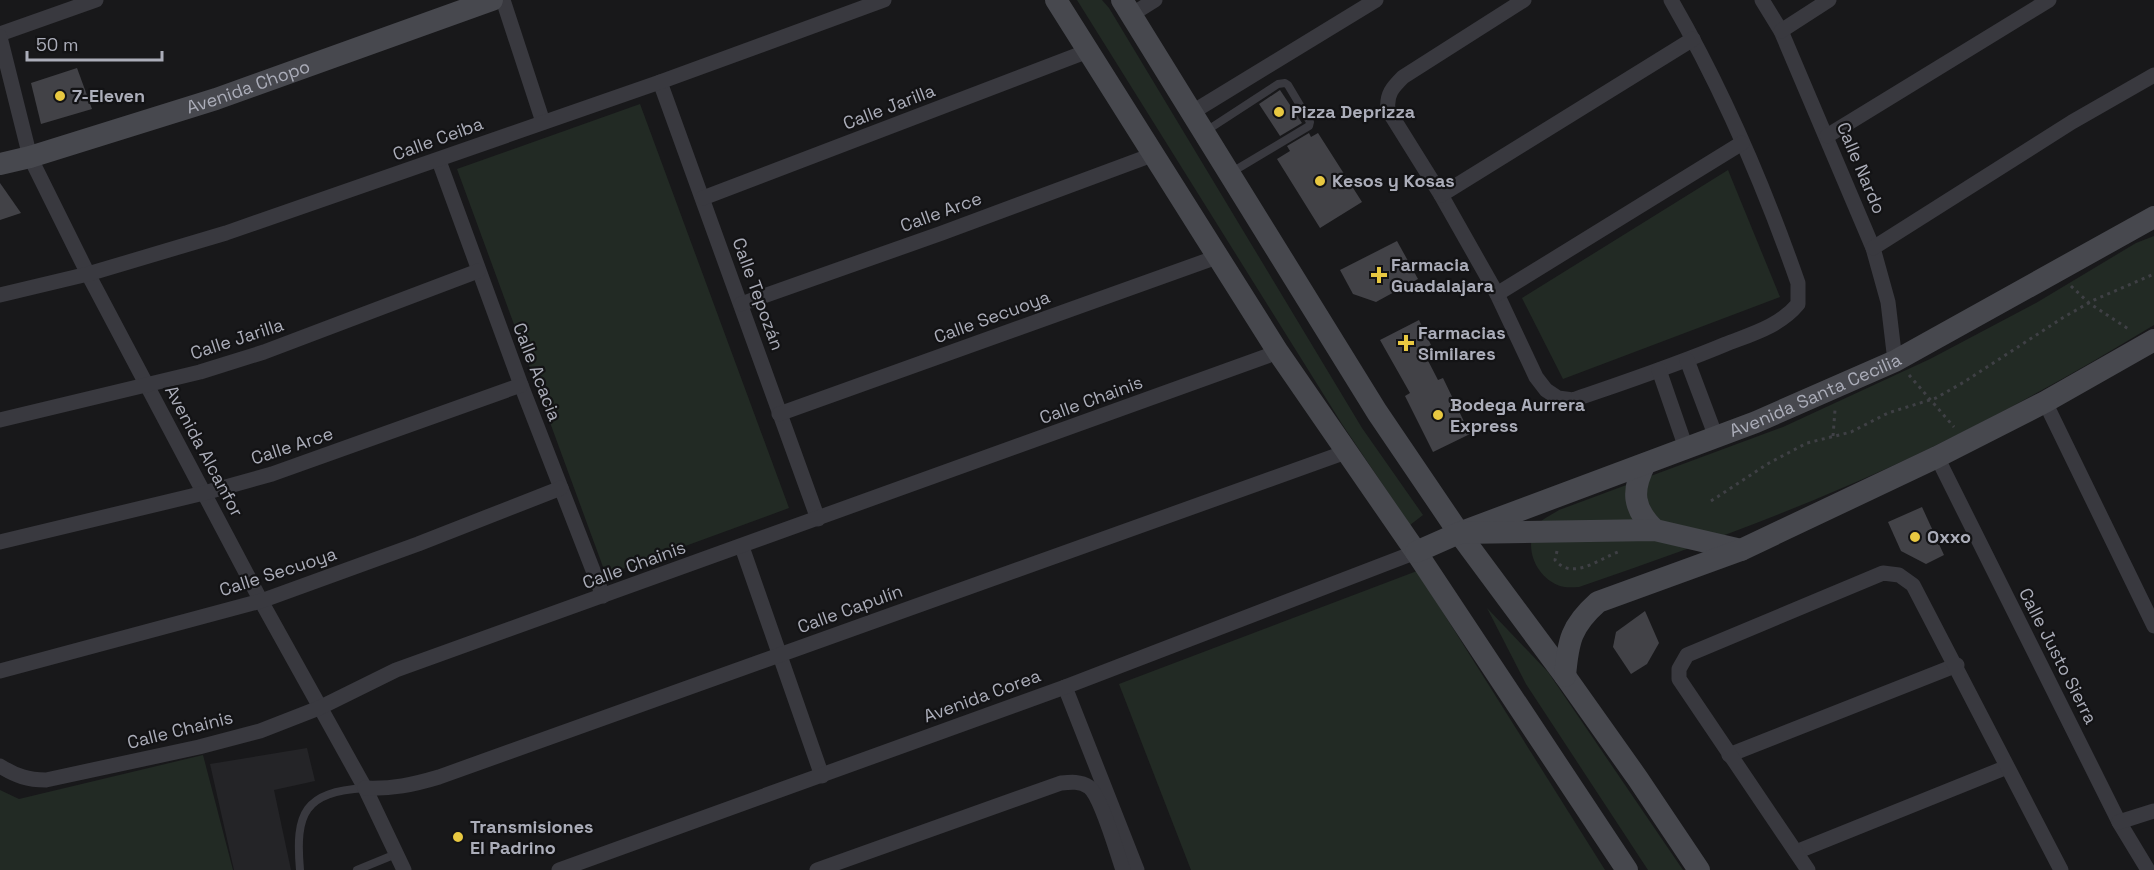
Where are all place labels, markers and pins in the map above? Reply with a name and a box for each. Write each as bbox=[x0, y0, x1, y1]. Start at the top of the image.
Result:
place label: 7-Eleven bbox=[72, 84, 145, 107]
marker: 7-Eleven bbox=[53, 89, 67, 103]
place label: Pizza Deprizza bbox=[1291, 100, 1416, 123]
marker: Pizza Deprizza bbox=[1272, 105, 1286, 119]
place label: Kesos y Kosas bbox=[1332, 169, 1455, 192]
marker: Kesos y Kosas bbox=[1313, 174, 1327, 188]
place label: Farmacia Guadalajara bbox=[1391, 253, 1494, 297]
marker: Farmacia Guadalajara bbox=[1372, 268, 1386, 282]
place label: Farmacias Similares bbox=[1418, 321, 1506, 365]
marker: Farmacias Similares bbox=[1399, 336, 1413, 350]
place label: Bodega Aurrera Express bbox=[1450, 393, 1586, 437]
marker: Bodega Aurrera Express bbox=[1431, 408, 1445, 422]
place label: Oxxo bbox=[1927, 525, 1971, 548]
marker: Oxxo bbox=[1908, 530, 1922, 544]
place label: Transmisiones El Padrino bbox=[470, 815, 594, 859]
marker: Transmisiones El Padrino bbox=[451, 830, 465, 844]

